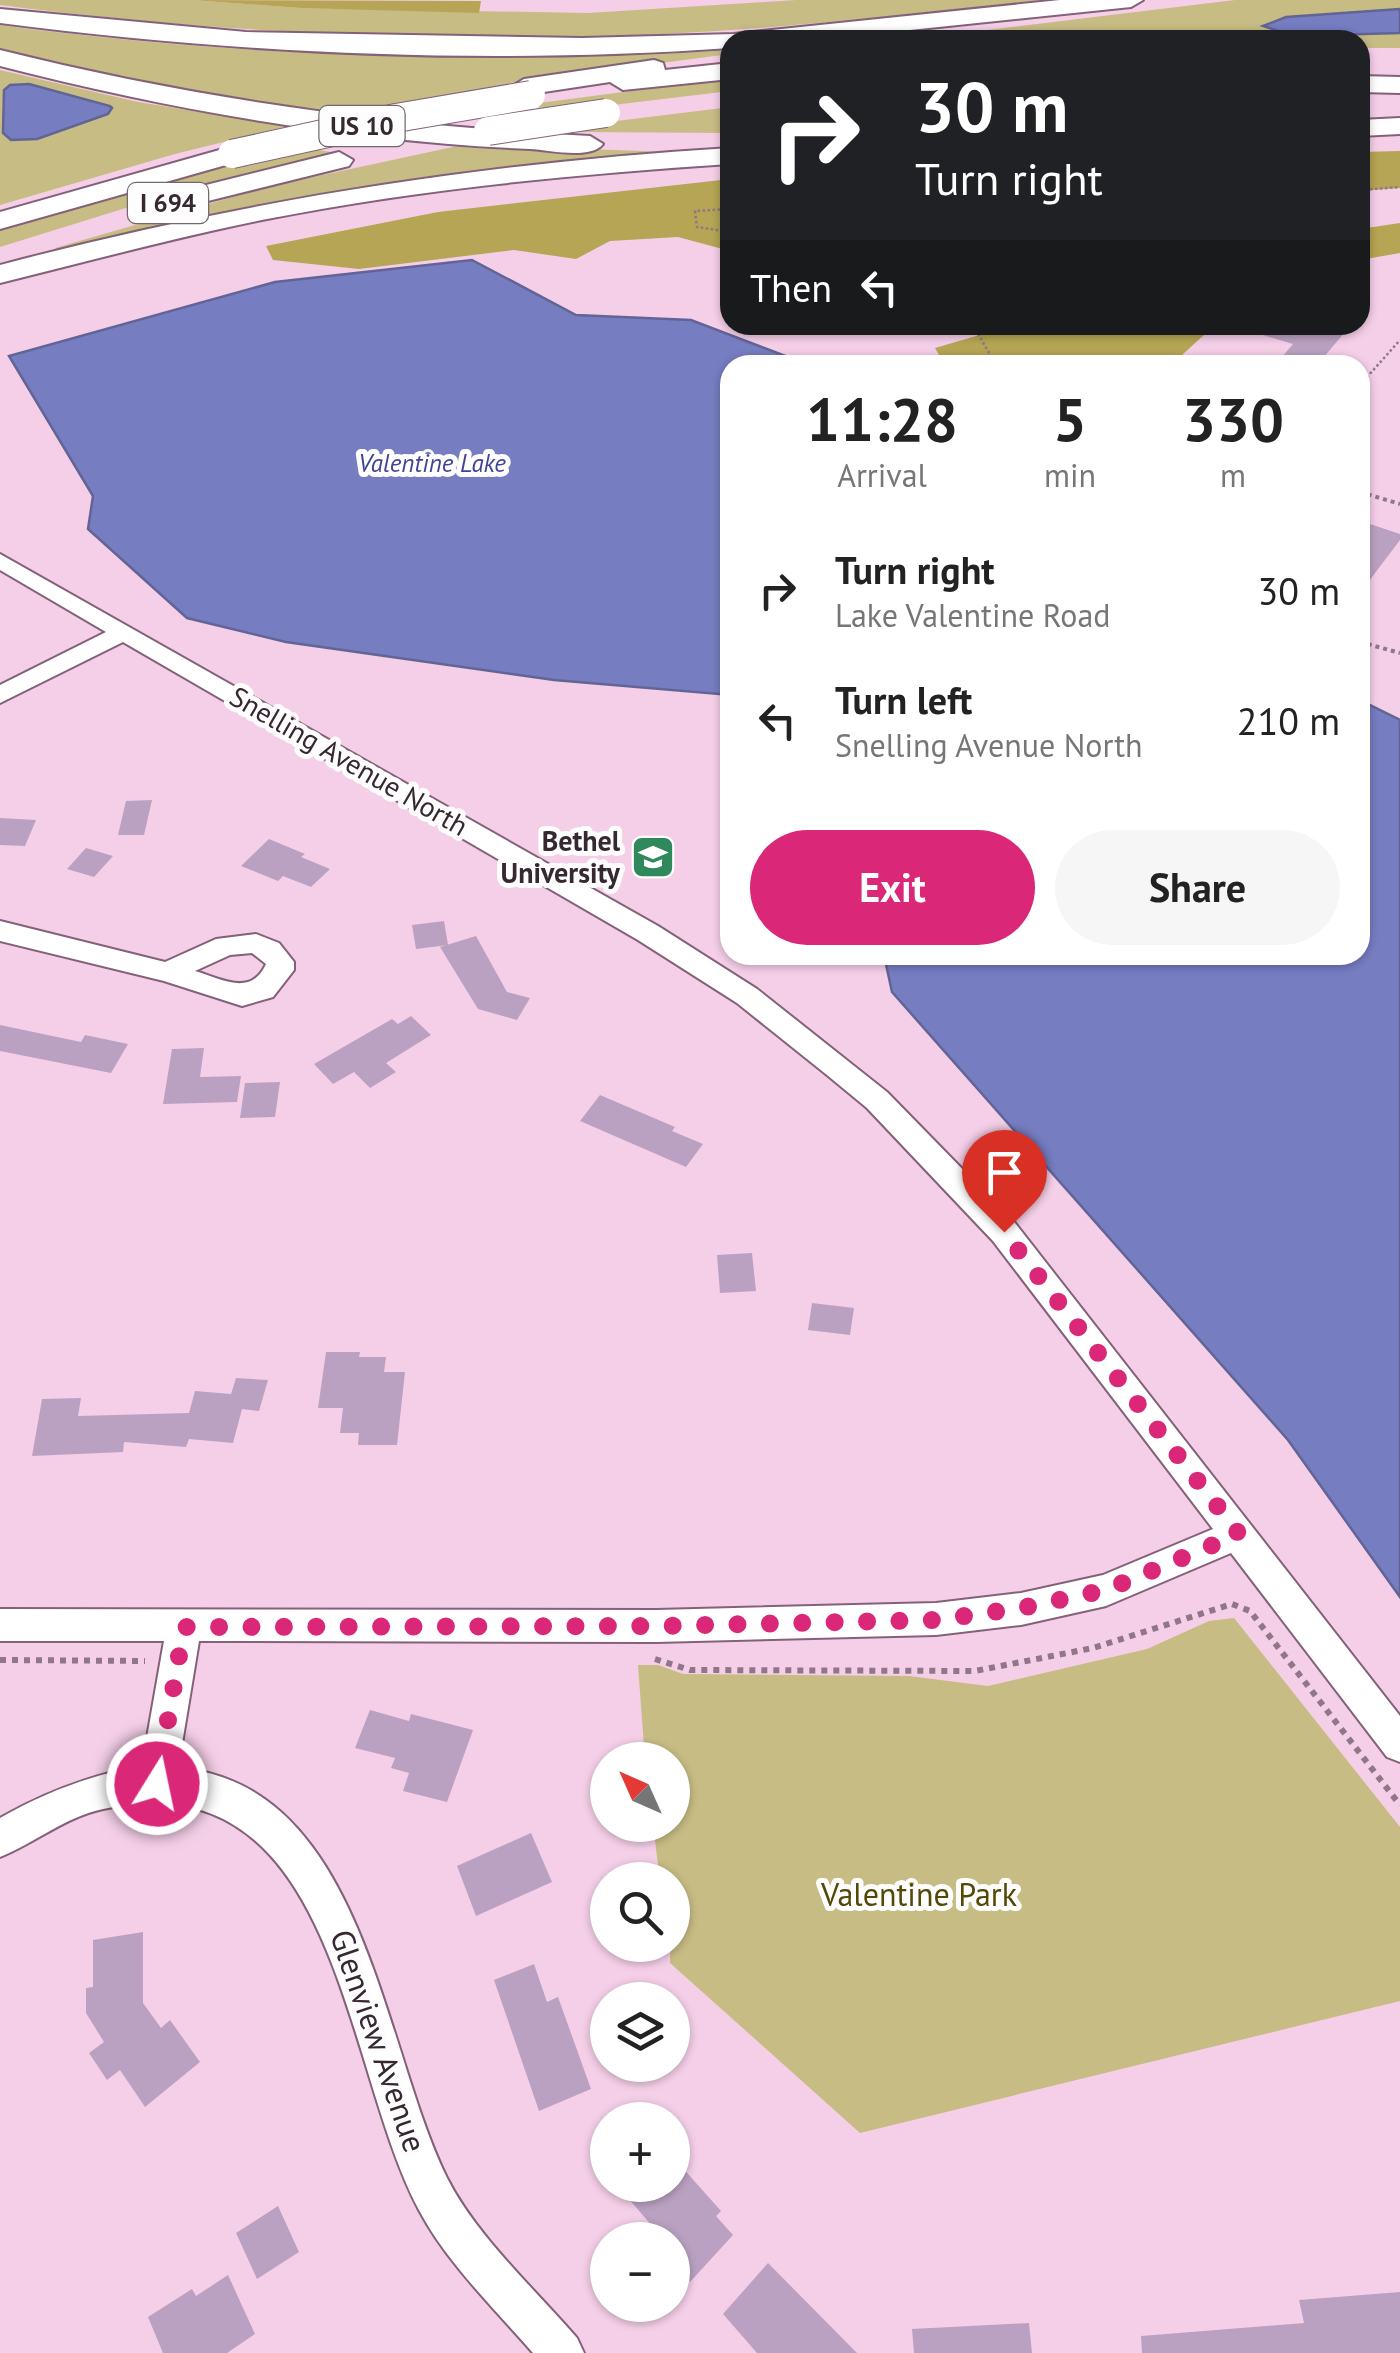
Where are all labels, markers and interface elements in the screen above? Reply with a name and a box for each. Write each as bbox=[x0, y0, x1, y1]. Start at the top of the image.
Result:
text: 30 m bbox=[915, 61, 1068, 151]
icon: right bbox=[750, 70, 880, 200]
road number: US 10 bbox=[320, 106, 404, 146]
text: Turn right bbox=[915, 149, 1103, 207]
road number: I 694 bbox=[128, 183, 208, 223]
icon: left bbox=[852, 260, 907, 315]
text: Then bbox=[750, 263, 832, 312]
text: 11:28 bbox=[806, 380, 958, 458]
text: 5 bbox=[1053, 380, 1087, 458]
text: 330 bbox=[1182, 380, 1284, 458]
water label: Valentine Lake bbox=[358, 447, 506, 479]
text: Arrival bbox=[837, 454, 927, 496]
text: min bbox=[1044, 454, 1096, 496]
text: m bbox=[1220, 454, 1246, 496]
text: Turn right bbox=[835, 545, 995, 594]
icon: right bbox=[750, 563, 805, 618]
text: 30 m bbox=[1258, 566, 1340, 615]
text: Lake Valentine Road bbox=[835, 594, 1111, 636]
text: Turn left bbox=[835, 675, 972, 724]
street label: Snelling Avenue North bbox=[223, 677, 475, 844]
icon: left bbox=[750, 693, 805, 748]
text: 210 m bbox=[1237, 696, 1340, 745]
text: Snelling Avenue North bbox=[835, 724, 1143, 766]
place label: Bethel University bbox=[501, 822, 621, 891]
button: Exit bbox=[750, 830, 1035, 945]
button: Share bbox=[1055, 830, 1340, 945]
school or university icon: Bethel University bbox=[630, 834, 676, 880]
pin bbox=[962, 1130, 1047, 1233]
icon: arrive bbox=[977, 1145, 1032, 1200]
position arrow bbox=[105, 1732, 209, 1836]
north arrow bbox=[590, 1742, 690, 1842]
map controls bbox=[590, 1742, 690, 2322]
button: search bbox=[590, 1862, 690, 1962]
park label: Valentine Park bbox=[820, 1873, 1018, 1915]
street label: Glenview Avenue bbox=[321, 1924, 437, 2158]
button: layers bbox=[590, 1982, 690, 2082]
button: + bbox=[590, 2102, 690, 2202]
button: − bbox=[590, 2222, 690, 2322]

